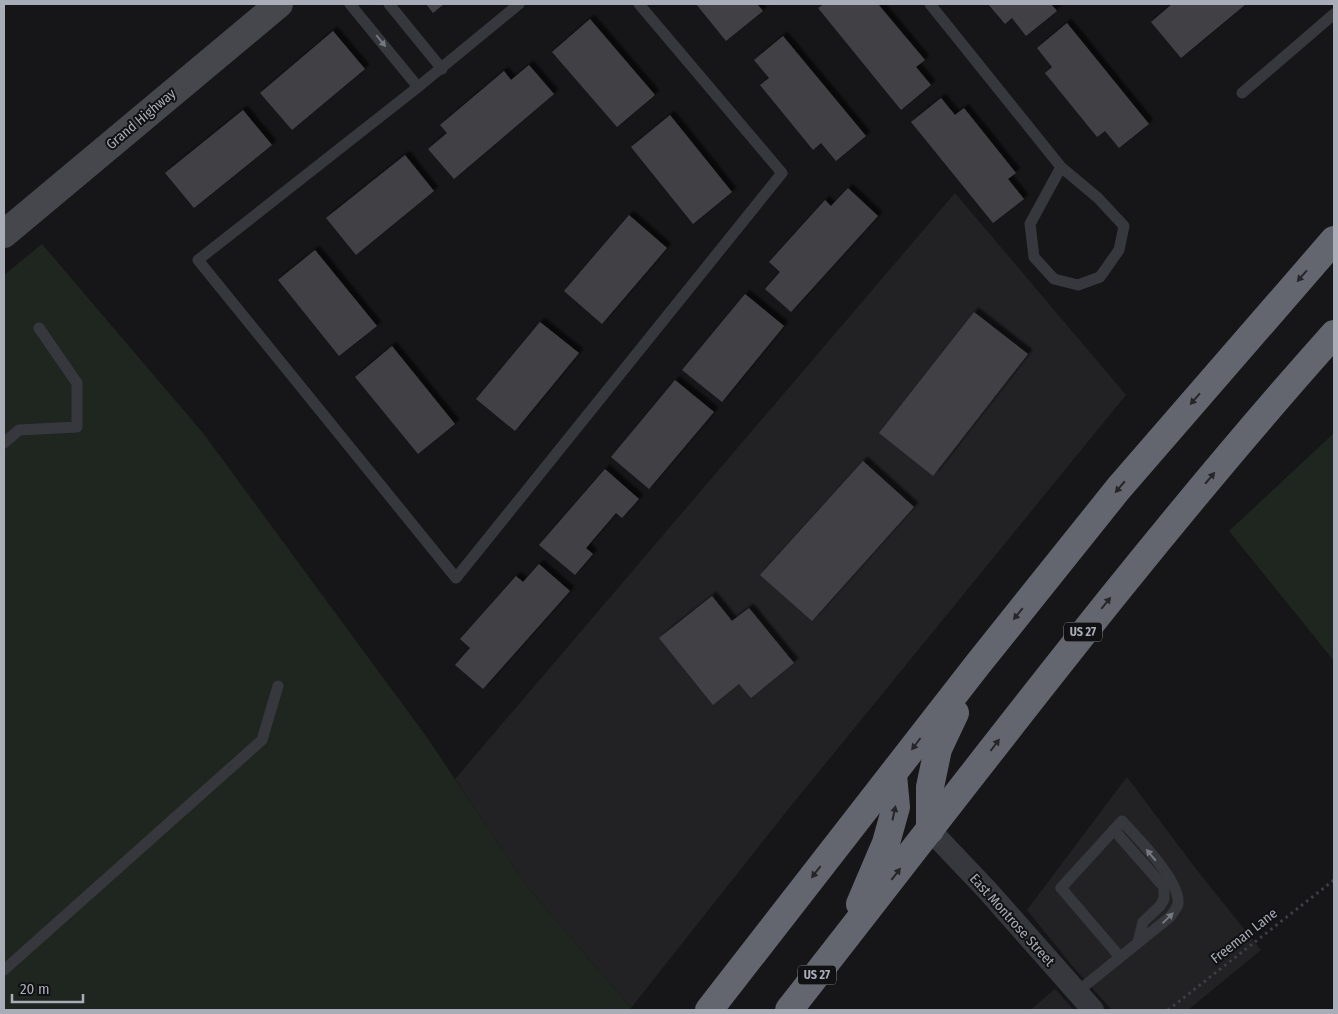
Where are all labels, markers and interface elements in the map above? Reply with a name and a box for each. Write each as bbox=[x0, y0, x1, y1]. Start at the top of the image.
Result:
one-way arrow bbox=[375, 35, 386, 48]
street label: Grand Highway bbox=[103, 85, 180, 153]
one-way arrow bbox=[1296, 270, 1308, 282]
one-way arrow bbox=[1190, 392, 1201, 405]
one-way arrow bbox=[1204, 472, 1215, 485]
one-way arrow bbox=[1114, 481, 1125, 494]
one-way arrow bbox=[1101, 597, 1112, 610]
one-way arrow bbox=[1012, 607, 1023, 620]
road number: US 27 bbox=[1064, 622, 1102, 642]
one-way arrow bbox=[911, 737, 922, 750]
one-way arrow bbox=[990, 738, 1000, 752]
one-way arrow bbox=[890, 806, 898, 821]
one-way arrow bbox=[1145, 849, 1156, 862]
one-way arrow bbox=[811, 865, 822, 878]
one-way arrow bbox=[891, 867, 901, 881]
street label: East Montrose Street bbox=[966, 870, 1058, 970]
street label: Freeman Lane bbox=[1207, 905, 1281, 967]
one-way arrow bbox=[1161, 912, 1173, 924]
road number: US 27 bbox=[798, 966, 836, 984]
scale bar bbox=[12, 972, 84, 1004]
text: 20 m bbox=[20, 980, 50, 998]

